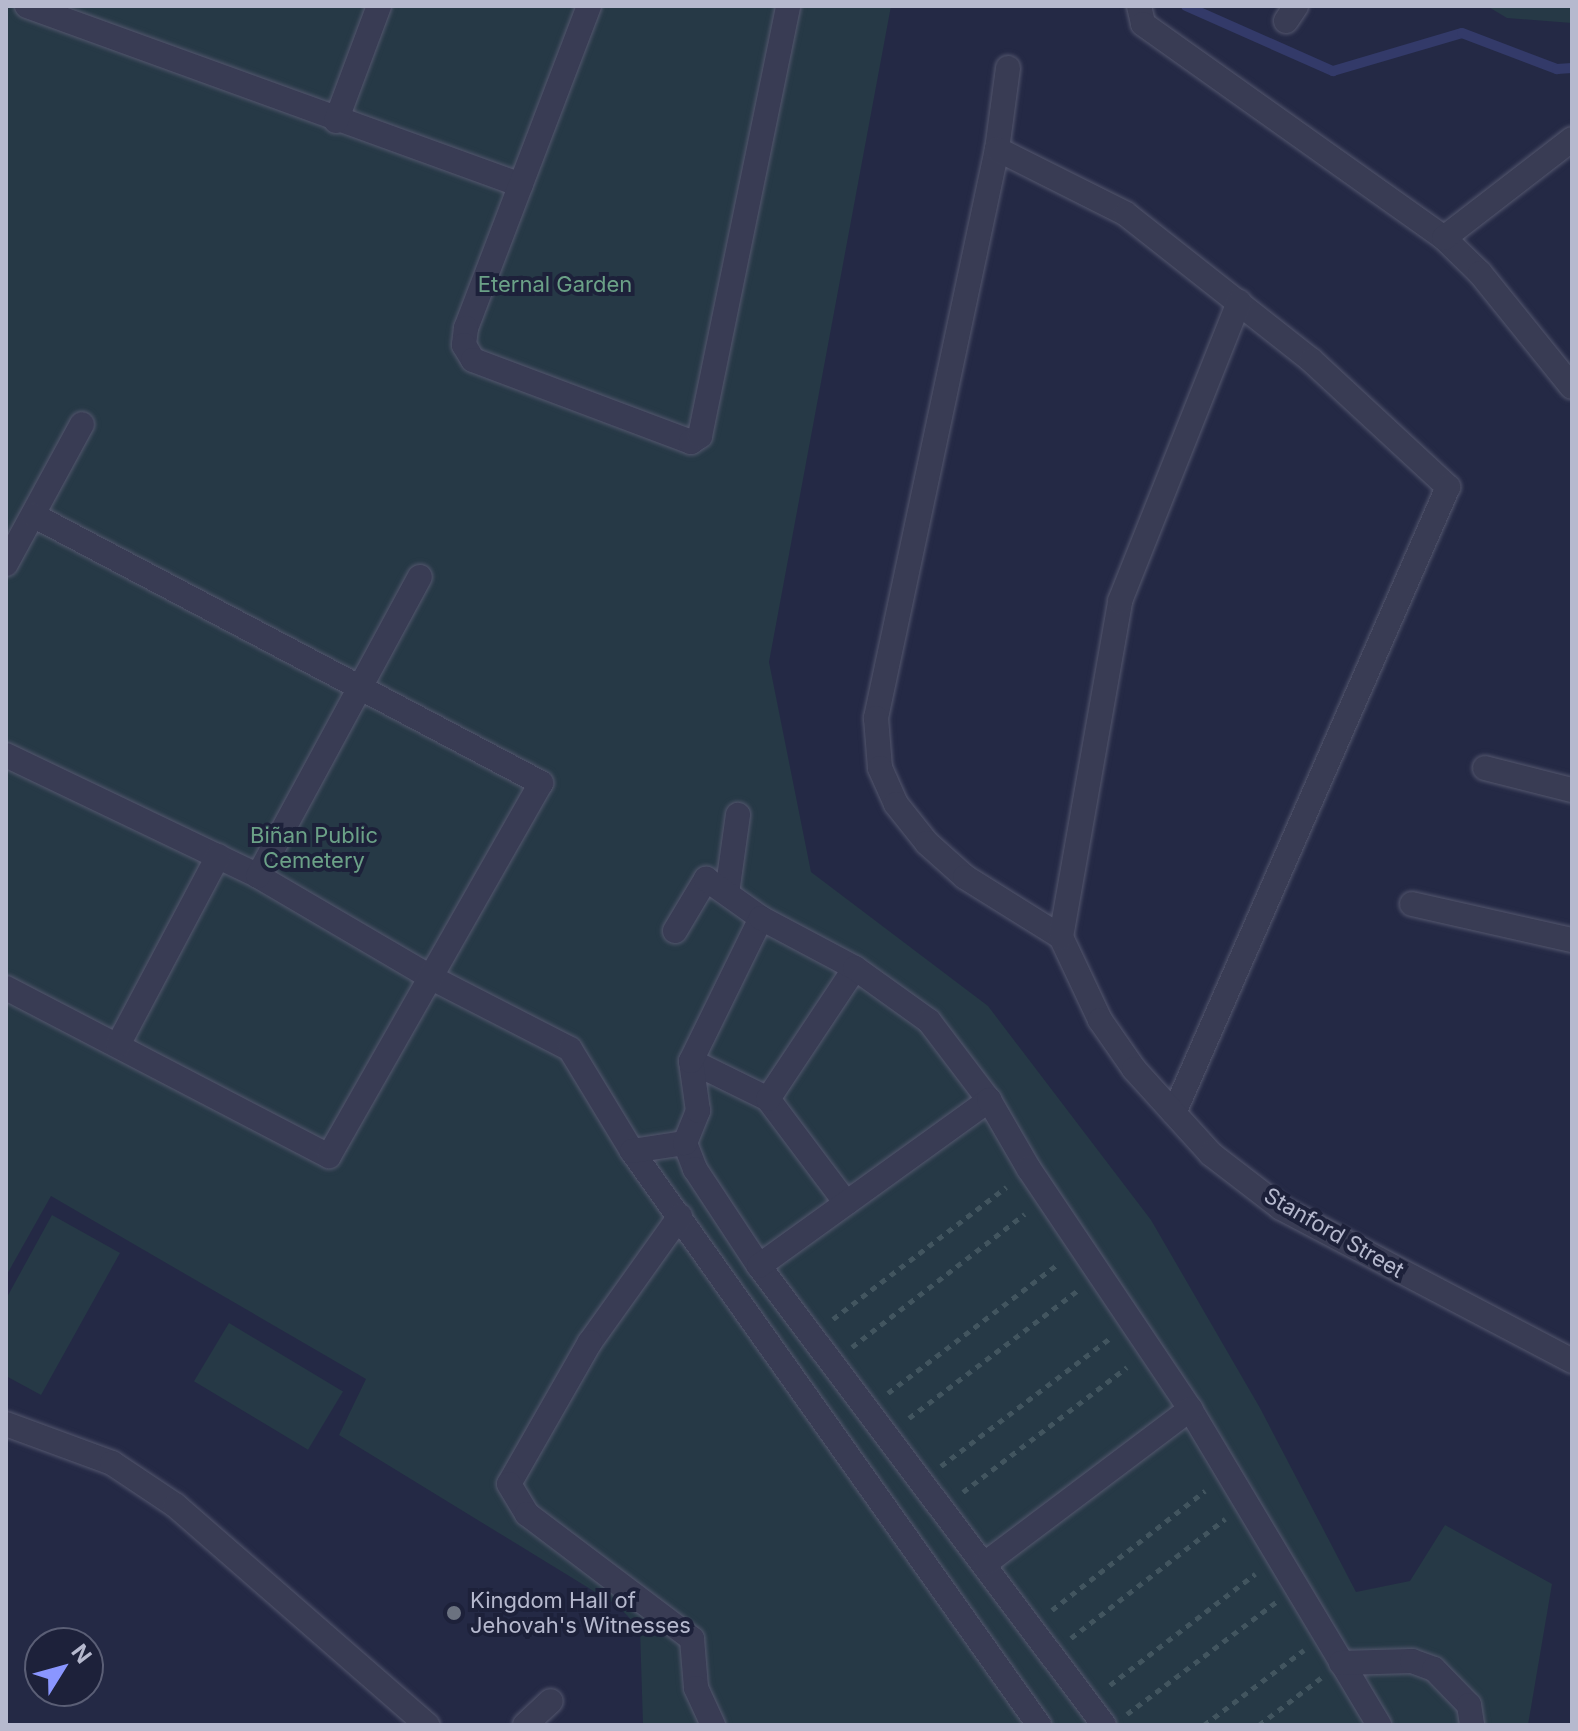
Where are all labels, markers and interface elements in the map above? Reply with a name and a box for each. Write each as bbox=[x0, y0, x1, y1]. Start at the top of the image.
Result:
park label: Eternal Garden bbox=[478, 272, 632, 298]
park label: Biñan Public Cemetery bbox=[250, 822, 378, 874]
street label: Stanford Street bbox=[1259, 1182, 1409, 1284]
place label: Kingdom Hall of Jehovah's Witnesses bbox=[470, 1587, 691, 1638]
marker: Kingdom Hall of Jehovah's Witnesses bbox=[445, 1604, 463, 1622]
north arrow bbox=[24, 1627, 104, 1707]
text: N bbox=[66, 1639, 97, 1668]

